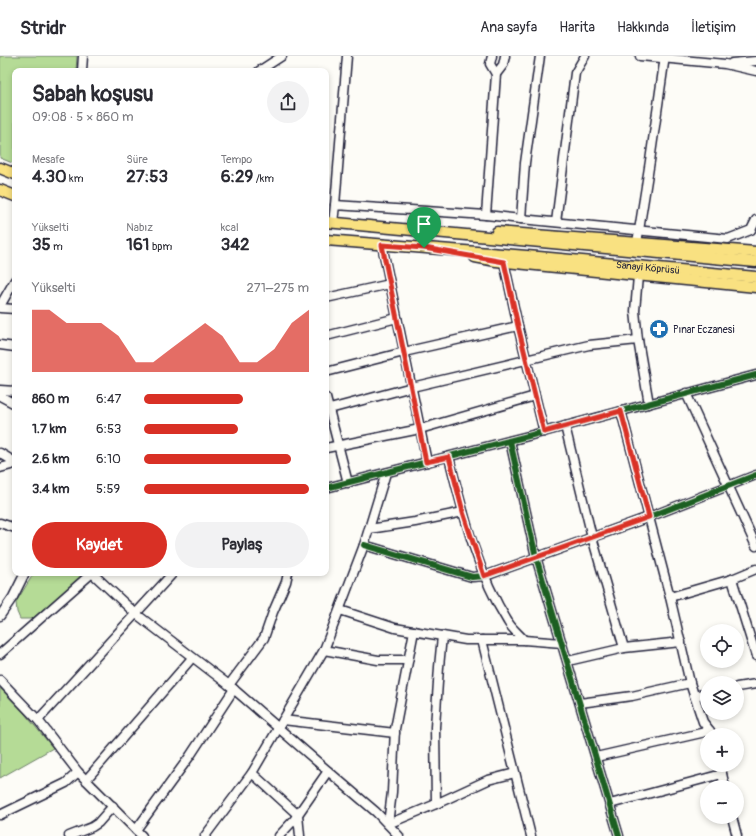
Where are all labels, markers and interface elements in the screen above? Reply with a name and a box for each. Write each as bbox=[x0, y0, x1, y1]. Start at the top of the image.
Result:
text: Stridr bbox=[20, 16, 66, 40]
text: Ana sayfa bbox=[480, 19, 537, 36]
text: Harita bbox=[559, 19, 595, 36]
text: Hakkında bbox=[617, 19, 669, 36]
text: İletişim bbox=[691, 19, 736, 36]
text: Sabah koşusu bbox=[32, 80, 154, 108]
button: share bbox=[267, 81, 309, 123]
text: 09:08 · 5 × 860 m bbox=[32, 109, 134, 125]
text: Mesafe bbox=[32, 153, 65, 166]
text: Süre bbox=[126, 153, 148, 166]
text: Tempo bbox=[221, 153, 252, 166]
text: 4.30 bbox=[32, 166, 67, 187]
text: 27:53 bbox=[126, 166, 168, 187]
text: 6:29 bbox=[221, 166, 253, 187]
text: km bbox=[67, 172, 83, 185]
text: /km bbox=[253, 172, 274, 185]
pin bbox=[407, 207, 441, 248]
icon: arrive bbox=[413, 213, 435, 235]
text: Yükselti bbox=[32, 221, 69, 234]
text: Nabız bbox=[126, 221, 153, 234]
text: kcal bbox=[221, 221, 239, 234]
text: 35 bbox=[32, 234, 51, 255]
text: 161 bbox=[126, 234, 150, 255]
text: 342 bbox=[221, 234, 250, 255]
text: m bbox=[51, 240, 63, 253]
text: bpm bbox=[150, 240, 172, 253]
street label: Sanayi Köprüsü bbox=[615, 259, 680, 277]
text: Yükselti bbox=[32, 280, 75, 296]
text: 271–275 m bbox=[247, 280, 309, 296]
pharmacy icon: Pınar Eczanesi bbox=[648, 318, 670, 340]
place label: Pınar Eczanesi bbox=[673, 324, 734, 336]
text: 860 m bbox=[32, 391, 69, 407]
text: 6:47 bbox=[96, 391, 121, 407]
text: 1.7 km bbox=[32, 421, 67, 437]
text: 6:53 bbox=[96, 421, 121, 437]
text: 2.6 km bbox=[32, 451, 69, 467]
text: 6:10 bbox=[96, 451, 121, 467]
text: 3.4 km bbox=[32, 481, 69, 497]
text: 5:59 bbox=[96, 481, 120, 497]
button: Kaydet bbox=[32, 522, 167, 568]
button: Paylaş bbox=[175, 522, 309, 568]
map controls bbox=[700, 624, 744, 824]
button: locate bbox=[700, 624, 744, 668]
button: layers bbox=[700, 676, 744, 720]
button: + bbox=[700, 728, 744, 772]
button: − bbox=[700, 780, 744, 824]

